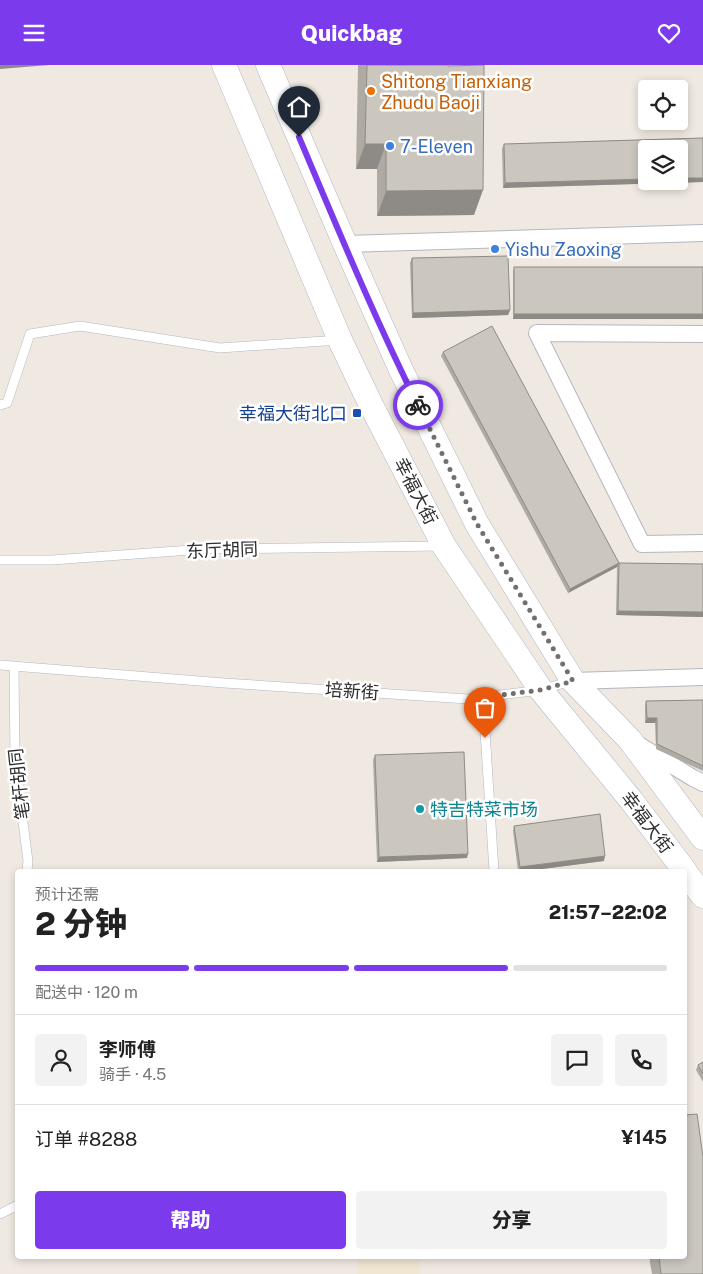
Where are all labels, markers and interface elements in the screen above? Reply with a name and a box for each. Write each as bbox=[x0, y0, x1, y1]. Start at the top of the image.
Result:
icon: menu bbox=[20, 19, 48, 47]
icon: heart bbox=[655, 19, 683, 47]
text: Quickbag bbox=[301, 20, 402, 46]
place label: Shitong Tianxiang Zhudu Baoji bbox=[381, 71, 532, 113]
map controls bbox=[638, 80, 688, 190]
button: locate bbox=[638, 80, 688, 130]
marker: Shitong Tianxiang Zhudu Baoji bbox=[365, 85, 377, 97]
pin bbox=[278, 86, 320, 137]
icon: home bbox=[285, 93, 313, 121]
place label: 7-Eleven bbox=[400, 136, 473, 157]
marker: 7-Eleven bbox=[384, 140, 396, 152]
button: layers bbox=[638, 140, 688, 190]
place label: Yishu Zaoxing bbox=[505, 239, 622, 260]
marker: Yishu Zaoxing bbox=[489, 243, 501, 255]
courier bbox=[393, 380, 443, 430]
icon: bike bbox=[404, 391, 432, 419]
place label: 幸福大街北口 bbox=[239, 403, 347, 424]
marker: 幸福大街北口 bbox=[351, 407, 363, 419]
street label: 幸福大街 bbox=[390, 454, 442, 528]
street label: 东厅胡同 bbox=[186, 538, 258, 562]
street label: 培新街 bbox=[324, 679, 380, 703]
pin bbox=[464, 687, 506, 738]
icon: bag bbox=[471, 694, 499, 722]
street label: 笔杆胡同 bbox=[5, 747, 33, 821]
street label: 幸福大街 bbox=[617, 787, 677, 857]
place label: 特吉特菜市场 bbox=[430, 799, 538, 820]
marker: 特吉特菜市场 bbox=[414, 803, 426, 815]
text: 预计还需 bbox=[35, 885, 99, 904]
text: 21:57–22:02 bbox=[549, 901, 667, 923]
text: 2 分钟 bbox=[35, 905, 127, 942]
text: 配送中 · 120 m bbox=[35, 983, 138, 1002]
button: person bbox=[35, 1034, 87, 1086]
button: chat bbox=[551, 1034, 603, 1086]
button: phone bbox=[615, 1034, 667, 1086]
text: 李师傅 bbox=[99, 1038, 156, 1060]
text: 骑手 · 4.5 bbox=[99, 1065, 166, 1084]
text: ¥145 bbox=[621, 1126, 667, 1148]
text: 订单 #8288 bbox=[35, 1128, 137, 1150]
button: 帮助 bbox=[35, 1191, 346, 1249]
button: 分享 bbox=[356, 1191, 667, 1249]

